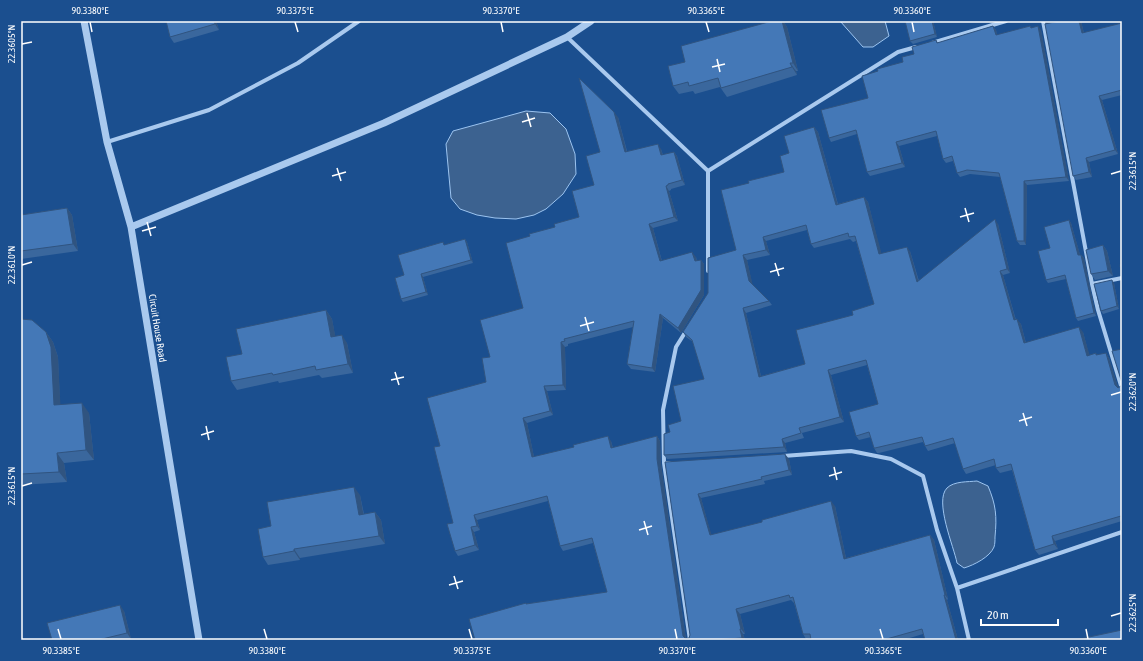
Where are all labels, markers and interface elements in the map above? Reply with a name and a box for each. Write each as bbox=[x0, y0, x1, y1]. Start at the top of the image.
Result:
text: 90.3380°E bbox=[72, 5, 109, 16]
text: 90.3375°E bbox=[277, 5, 314, 16]
text: 90.3370°E bbox=[483, 5, 520, 16]
text: 90.3365°E bbox=[688, 5, 725, 16]
text: 90.3360°E bbox=[894, 5, 931, 16]
text: 22.3605°N bbox=[6, 25, 17, 63]
text: 22.3615°N bbox=[1127, 152, 1138, 190]
text: 22.3610°N bbox=[6, 246, 17, 284]
street label: Circuit House Road bbox=[147, 293, 168, 363]
text: 22.3620°N bbox=[1127, 373, 1138, 411]
text: 22.3615°N bbox=[6, 467, 17, 505]
text: 22.3625°N bbox=[1127, 594, 1138, 632]
scale bar bbox=[981, 601, 1058, 627]
text: 20 m bbox=[987, 608, 1009, 622]
text: 90.3385°E bbox=[43, 645, 80, 656]
text: 90.3380°E bbox=[249, 645, 286, 656]
text: 90.3375°E bbox=[454, 645, 491, 656]
text: 90.3370°E bbox=[659, 645, 696, 656]
text: 90.3365°E bbox=[865, 645, 902, 656]
text: 90.3360°E bbox=[1070, 645, 1107, 656]

